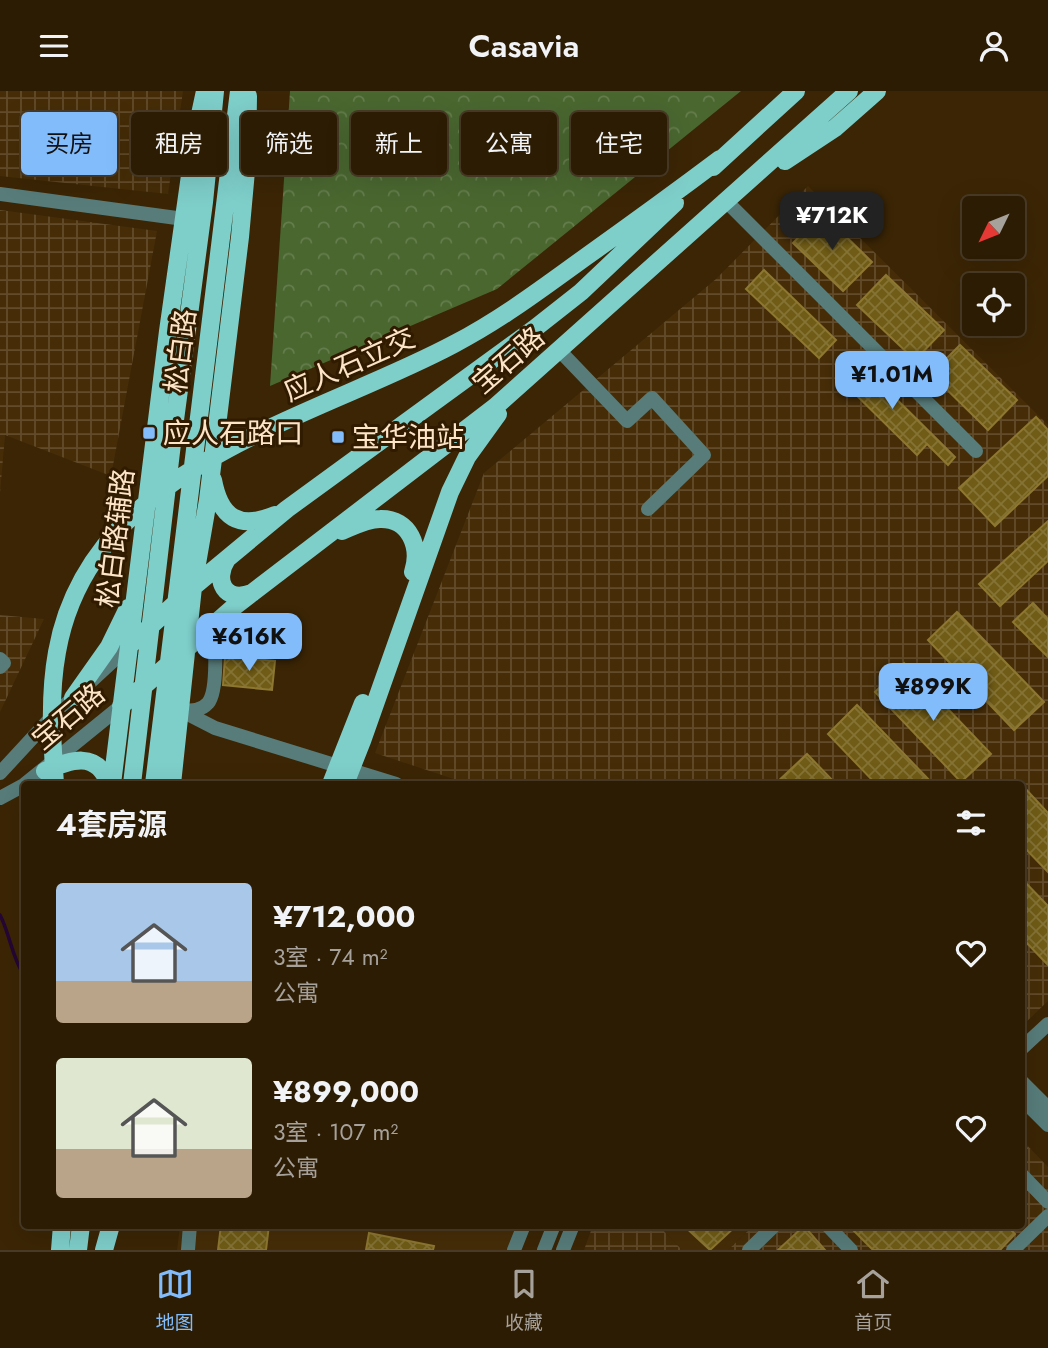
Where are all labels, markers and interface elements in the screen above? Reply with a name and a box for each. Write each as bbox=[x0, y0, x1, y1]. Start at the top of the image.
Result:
text: Casavia bbox=[469, 23, 579, 69]
icon: menu bbox=[35, 27, 73, 65]
icon: person bbox=[975, 27, 1013, 65]
chip: 买房 bbox=[21, 112, 117, 175]
chip: 租房 bbox=[131, 112, 227, 175]
chip: 筛选 bbox=[241, 112, 337, 175]
chip: 新上 bbox=[351, 112, 447, 175]
chip: 公寓 bbox=[461, 112, 557, 175]
chip: 住宅 bbox=[571, 112, 667, 175]
pin: ¥712K bbox=[783, 193, 881, 252]
north arrow bbox=[962, 196, 1026, 259]
map controls bbox=[962, 196, 1025, 336]
text: ¥712K bbox=[796, 198, 868, 232]
button: locate bbox=[962, 273, 1025, 336]
street label: 松白路 bbox=[155, 307, 206, 395]
street label: 应人石立交 bbox=[277, 317, 421, 412]
street label: 宝石路 bbox=[463, 317, 553, 403]
pin: ¥1.01M bbox=[835, 351, 949, 411]
text: ¥1.01M bbox=[851, 357, 933, 391]
place label: 应人石路口 bbox=[163, 413, 303, 454]
place label: 宝华油站 bbox=[352, 417, 464, 458]
marker: 应人石路口 bbox=[141, 425, 157, 441]
marker: 宝华油站 bbox=[330, 429, 346, 445]
street label: 松白路辅路 bbox=[87, 466, 144, 610]
pin: ¥616K bbox=[200, 613, 298, 673]
text: ¥616K bbox=[212, 619, 286, 653]
pin: ¥899K bbox=[884, 663, 982, 723]
text: ¥899K bbox=[895, 669, 971, 703]
street label: 宝石路 bbox=[23, 674, 114, 759]
text: 4套房源 bbox=[56, 803, 167, 846]
icon: filters bbox=[952, 804, 990, 842]
text: ¥712,000 bbox=[273, 895, 415, 938]
icon: home bbox=[112, 911, 196, 995]
icon: heart bbox=[952, 934, 990, 972]
text: 3室 · 74 m² bbox=[273, 940, 388, 974]
text: 公寓 bbox=[273, 976, 319, 1010]
text: ¥899,000 bbox=[273, 1070, 419, 1113]
icon: home bbox=[112, 1086, 196, 1170]
icon: heart bbox=[952, 1109, 990, 1147]
text: 3室 · 107 m² bbox=[273, 1115, 398, 1149]
text: 公寓 bbox=[273, 1151, 319, 1185]
tab: 地图 bbox=[156, 1265, 194, 1336]
tab: 收藏 bbox=[505, 1265, 543, 1336]
tab: 首页 bbox=[854, 1265, 892, 1336]

